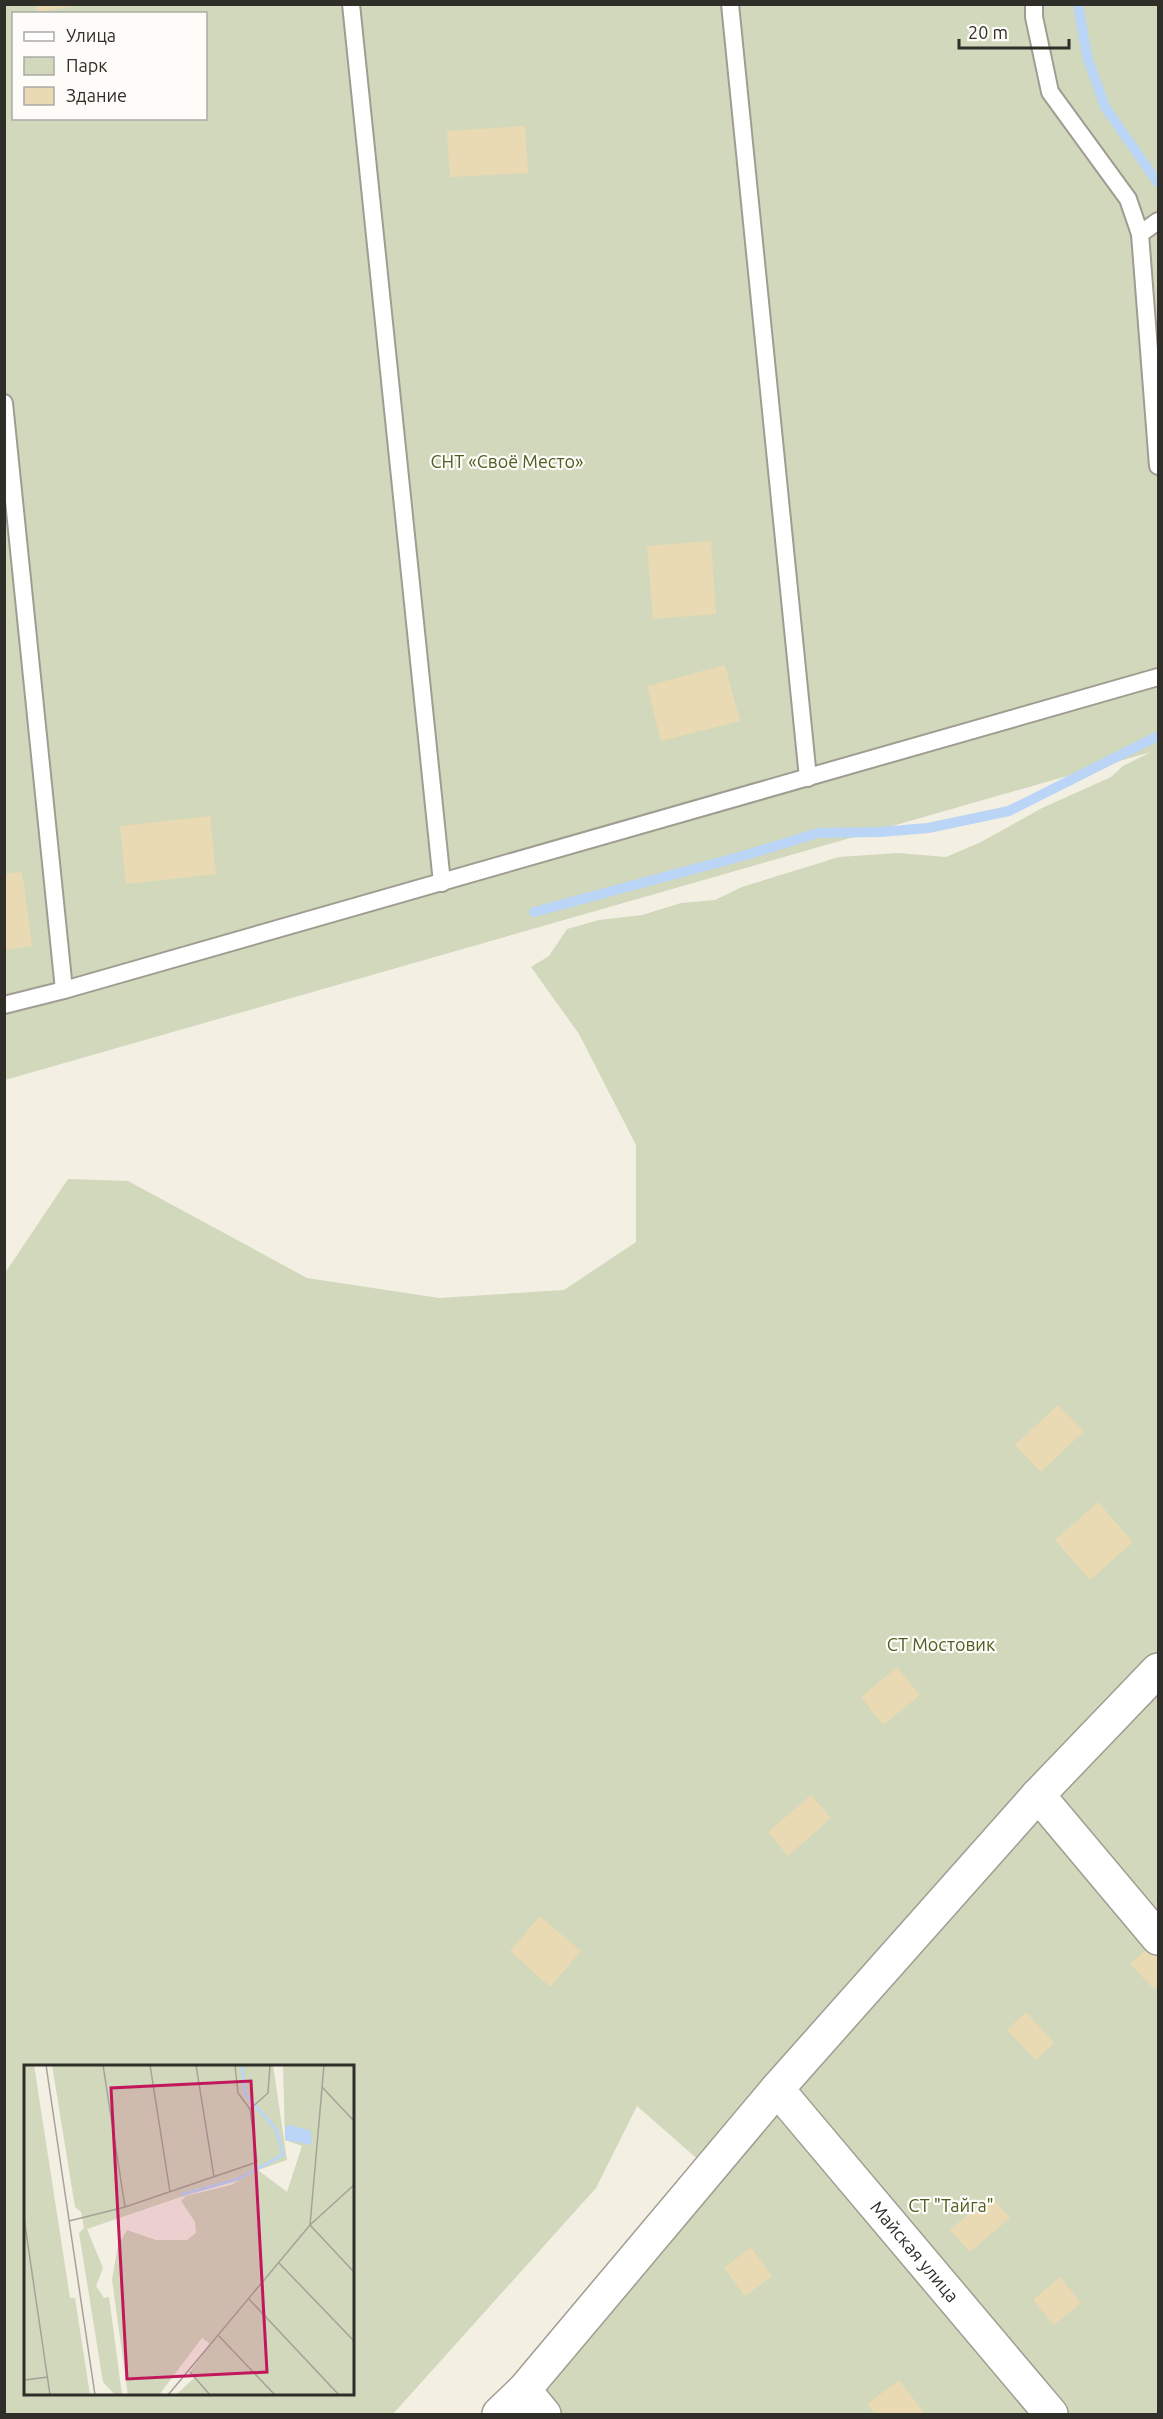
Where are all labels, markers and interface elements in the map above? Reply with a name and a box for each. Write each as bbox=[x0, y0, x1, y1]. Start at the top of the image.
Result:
legend bbox=[12, 12, 207, 120]
scale bar bbox=[959, 12, 1068, 50]
text: 20 m bbox=[968, 22, 1008, 42]
text: Улица bbox=[66, 25, 116, 45]
text: Парк bbox=[66, 55, 107, 75]
text: Здание bbox=[66, 85, 127, 105]
park label: СНТ «Своё Место» bbox=[431, 451, 583, 471]
park label: СТ Мостовик bbox=[887, 1634, 995, 1654]
inset map bbox=[24, 2065, 354, 2395]
park label: СТ "Тайга" bbox=[908, 2195, 994, 2215]
street label: Майская улица bbox=[867, 2197, 963, 2306]

